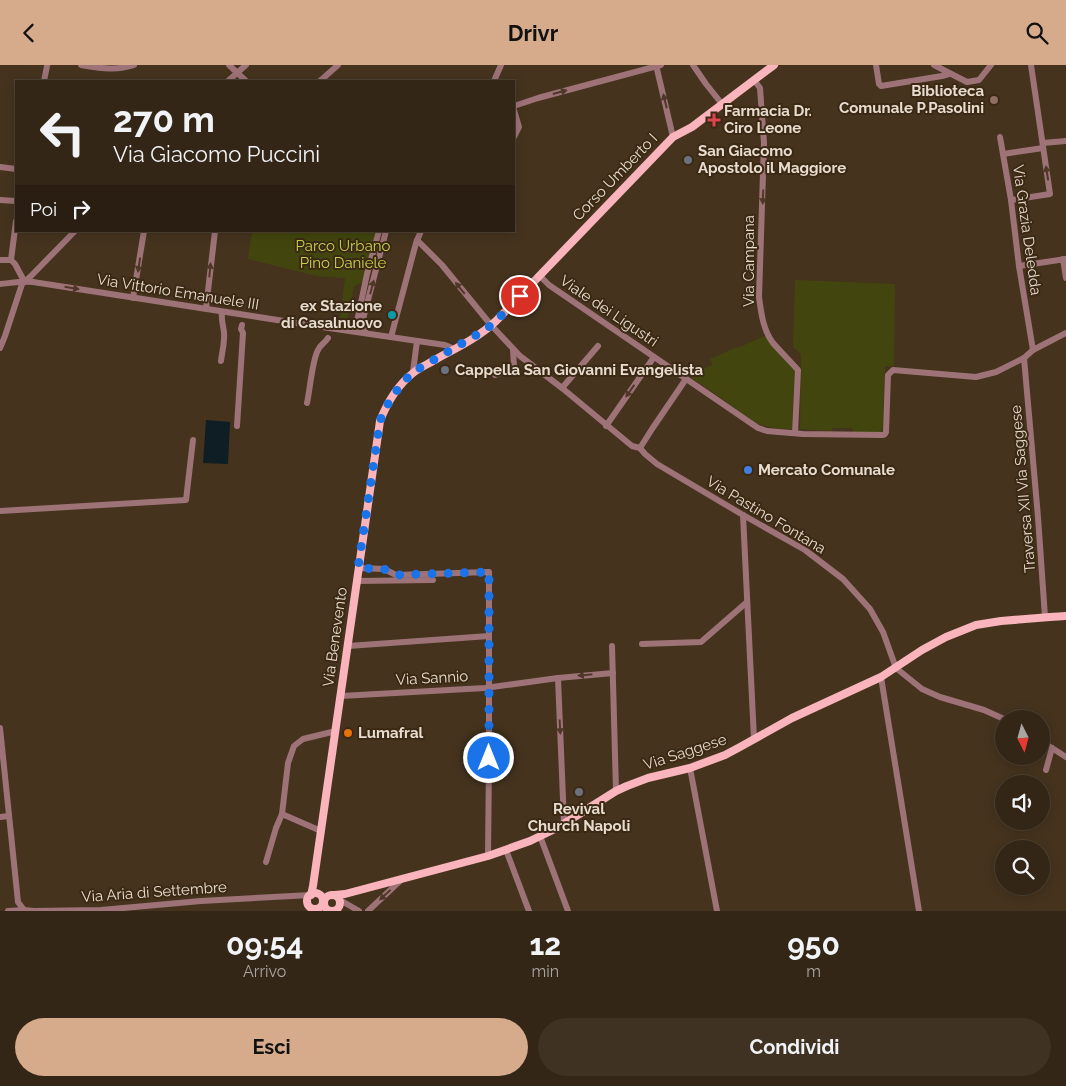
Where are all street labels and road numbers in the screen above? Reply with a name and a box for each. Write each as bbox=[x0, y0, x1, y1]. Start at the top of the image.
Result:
street label: Corso Umberto I bbox=[569, 130, 661, 224]
street label: Via Grazia Deledda bbox=[1009, 164, 1045, 296]
street label: Via Campana bbox=[740, 215, 758, 307]
street label: Via Vittorio Emanuele III bbox=[96, 270, 260, 314]
street label: Viale dei Ligustri bbox=[556, 272, 662, 350]
street label: Traversa XII Via Saggese bbox=[1007, 404, 1039, 574]
street label: Via Pastino Fontana bbox=[703, 472, 829, 558]
street label: Via Benevento bbox=[319, 586, 351, 688]
street label: Via Sannio bbox=[395, 667, 469, 689]
street label: Via Saggese bbox=[641, 730, 729, 774]
street label: Via Aria di Settembre bbox=[81, 878, 227, 906]

